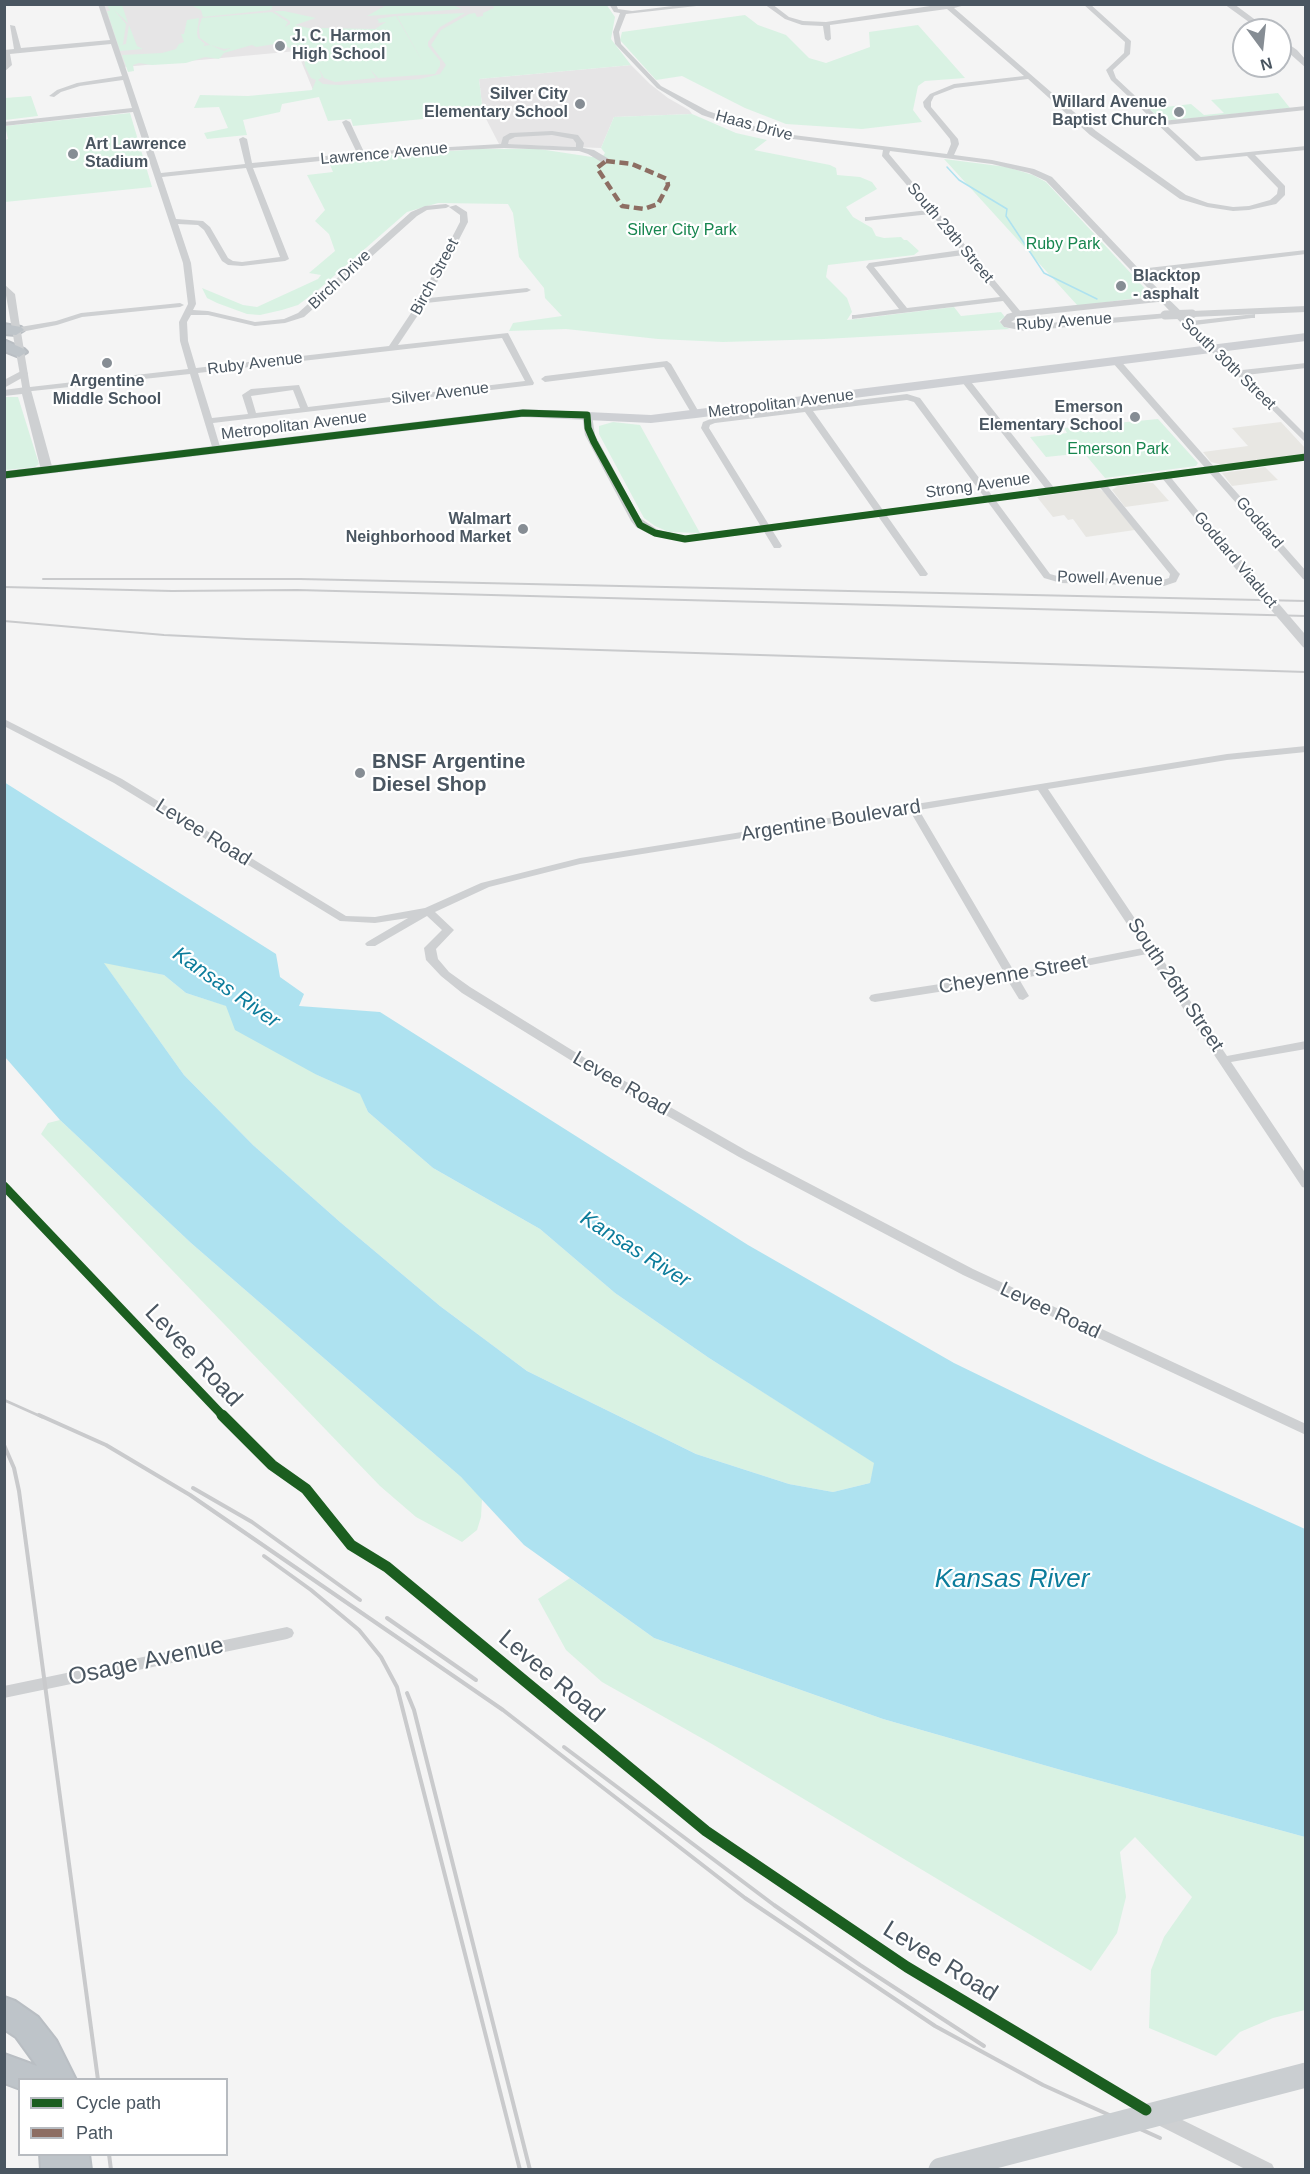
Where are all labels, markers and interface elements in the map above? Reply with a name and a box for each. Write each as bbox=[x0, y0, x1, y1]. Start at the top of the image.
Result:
north arrow bbox=[1232, 18, 1292, 78]
place label: J. C. Harmon High School bbox=[292, 27, 391, 65]
marker: J. C. Harmon High School bbox=[273, 39, 287, 53]
text: N bbox=[1258, 54, 1274, 74]
place label: Silver City Elementary School bbox=[424, 85, 568, 123]
place label: Willard Avenue Baptist Church bbox=[1052, 93, 1167, 131]
marker: Silver City Elementary School bbox=[573, 97, 587, 111]
marker: Willard Avenue Baptist Church bbox=[1172, 105, 1186, 119]
street label: Haas Drive bbox=[713, 106, 795, 146]
place label: Art Lawrence Stadium bbox=[85, 135, 186, 173]
street label: Lawrence Avenue bbox=[320, 139, 448, 169]
marker: Art Lawrence Stadium bbox=[66, 147, 80, 161]
street label: South 29th Street bbox=[903, 179, 997, 287]
park label: Silver City Park bbox=[627, 221, 737, 241]
park label: Ruby Park bbox=[1026, 235, 1100, 255]
street label: Birch Street bbox=[407, 236, 463, 318]
street label: Birch Drive bbox=[305, 246, 375, 314]
place label: Blacktop - asphalt bbox=[1133, 267, 1201, 305]
marker: Blacktop - asphalt bbox=[1114, 279, 1128, 293]
street label: Ruby Avenue bbox=[1016, 309, 1112, 335]
street label: South 30th Street bbox=[1177, 314, 1279, 414]
street label: Ruby Avenue bbox=[206, 349, 304, 379]
marker: Argentine Middle School bbox=[100, 356, 114, 370]
place label: Argentine Middle School bbox=[53, 372, 161, 410]
street label: Silver Avenue bbox=[390, 378, 490, 410]
street label: Metropolitan Avenue bbox=[707, 386, 855, 422]
place label: Emerson Elementary School bbox=[979, 398, 1123, 436]
street label: Metropolitan Avenue bbox=[220, 408, 368, 444]
marker: Emerson Elementary School bbox=[1128, 410, 1142, 424]
park label: Emerson Park bbox=[1067, 440, 1169, 460]
street label: Strong Avenue bbox=[924, 469, 1032, 503]
street label: Goddard bbox=[1231, 493, 1287, 553]
street label: Goddard Viaduct bbox=[1189, 508, 1281, 612]
place label: Walmart Neighborhood Market bbox=[346, 510, 511, 548]
marker: Walmart Neighborhood Market bbox=[516, 522, 530, 536]
street label: Powell Avenue bbox=[1057, 568, 1163, 590]
place label: BNSF Argentine Diesel Shop bbox=[372, 750, 525, 797]
marker: BNSF Argentine Diesel Shop bbox=[353, 766, 367, 780]
street label: Levee Road bbox=[151, 794, 255, 872]
street label: Argentine Boulevard bbox=[740, 795, 922, 847]
street label: South 26th Street bbox=[1122, 914, 1228, 1056]
water label: Kansas River bbox=[168, 942, 284, 1034]
street label: Cheyenne Street bbox=[937, 950, 1089, 1000]
street label: Levee Road bbox=[568, 1047, 674, 1121]
water label: Kansas River bbox=[575, 1206, 695, 1294]
street label: Levee Road bbox=[996, 1277, 1104, 1345]
street label: Levee Road bbox=[138, 1299, 248, 1413]
water label: Kansas River bbox=[935, 1564, 1089, 1596]
street label: Levee Road bbox=[492, 1624, 610, 1730]
street label: Osage Avenue bbox=[66, 1631, 226, 1693]
street label: Levee Road bbox=[877, 1915, 1003, 2009]
legend bbox=[18, 2078, 228, 2156]
text: Cycle path bbox=[76, 2093, 161, 2113]
text: Path bbox=[76, 2123, 113, 2143]

